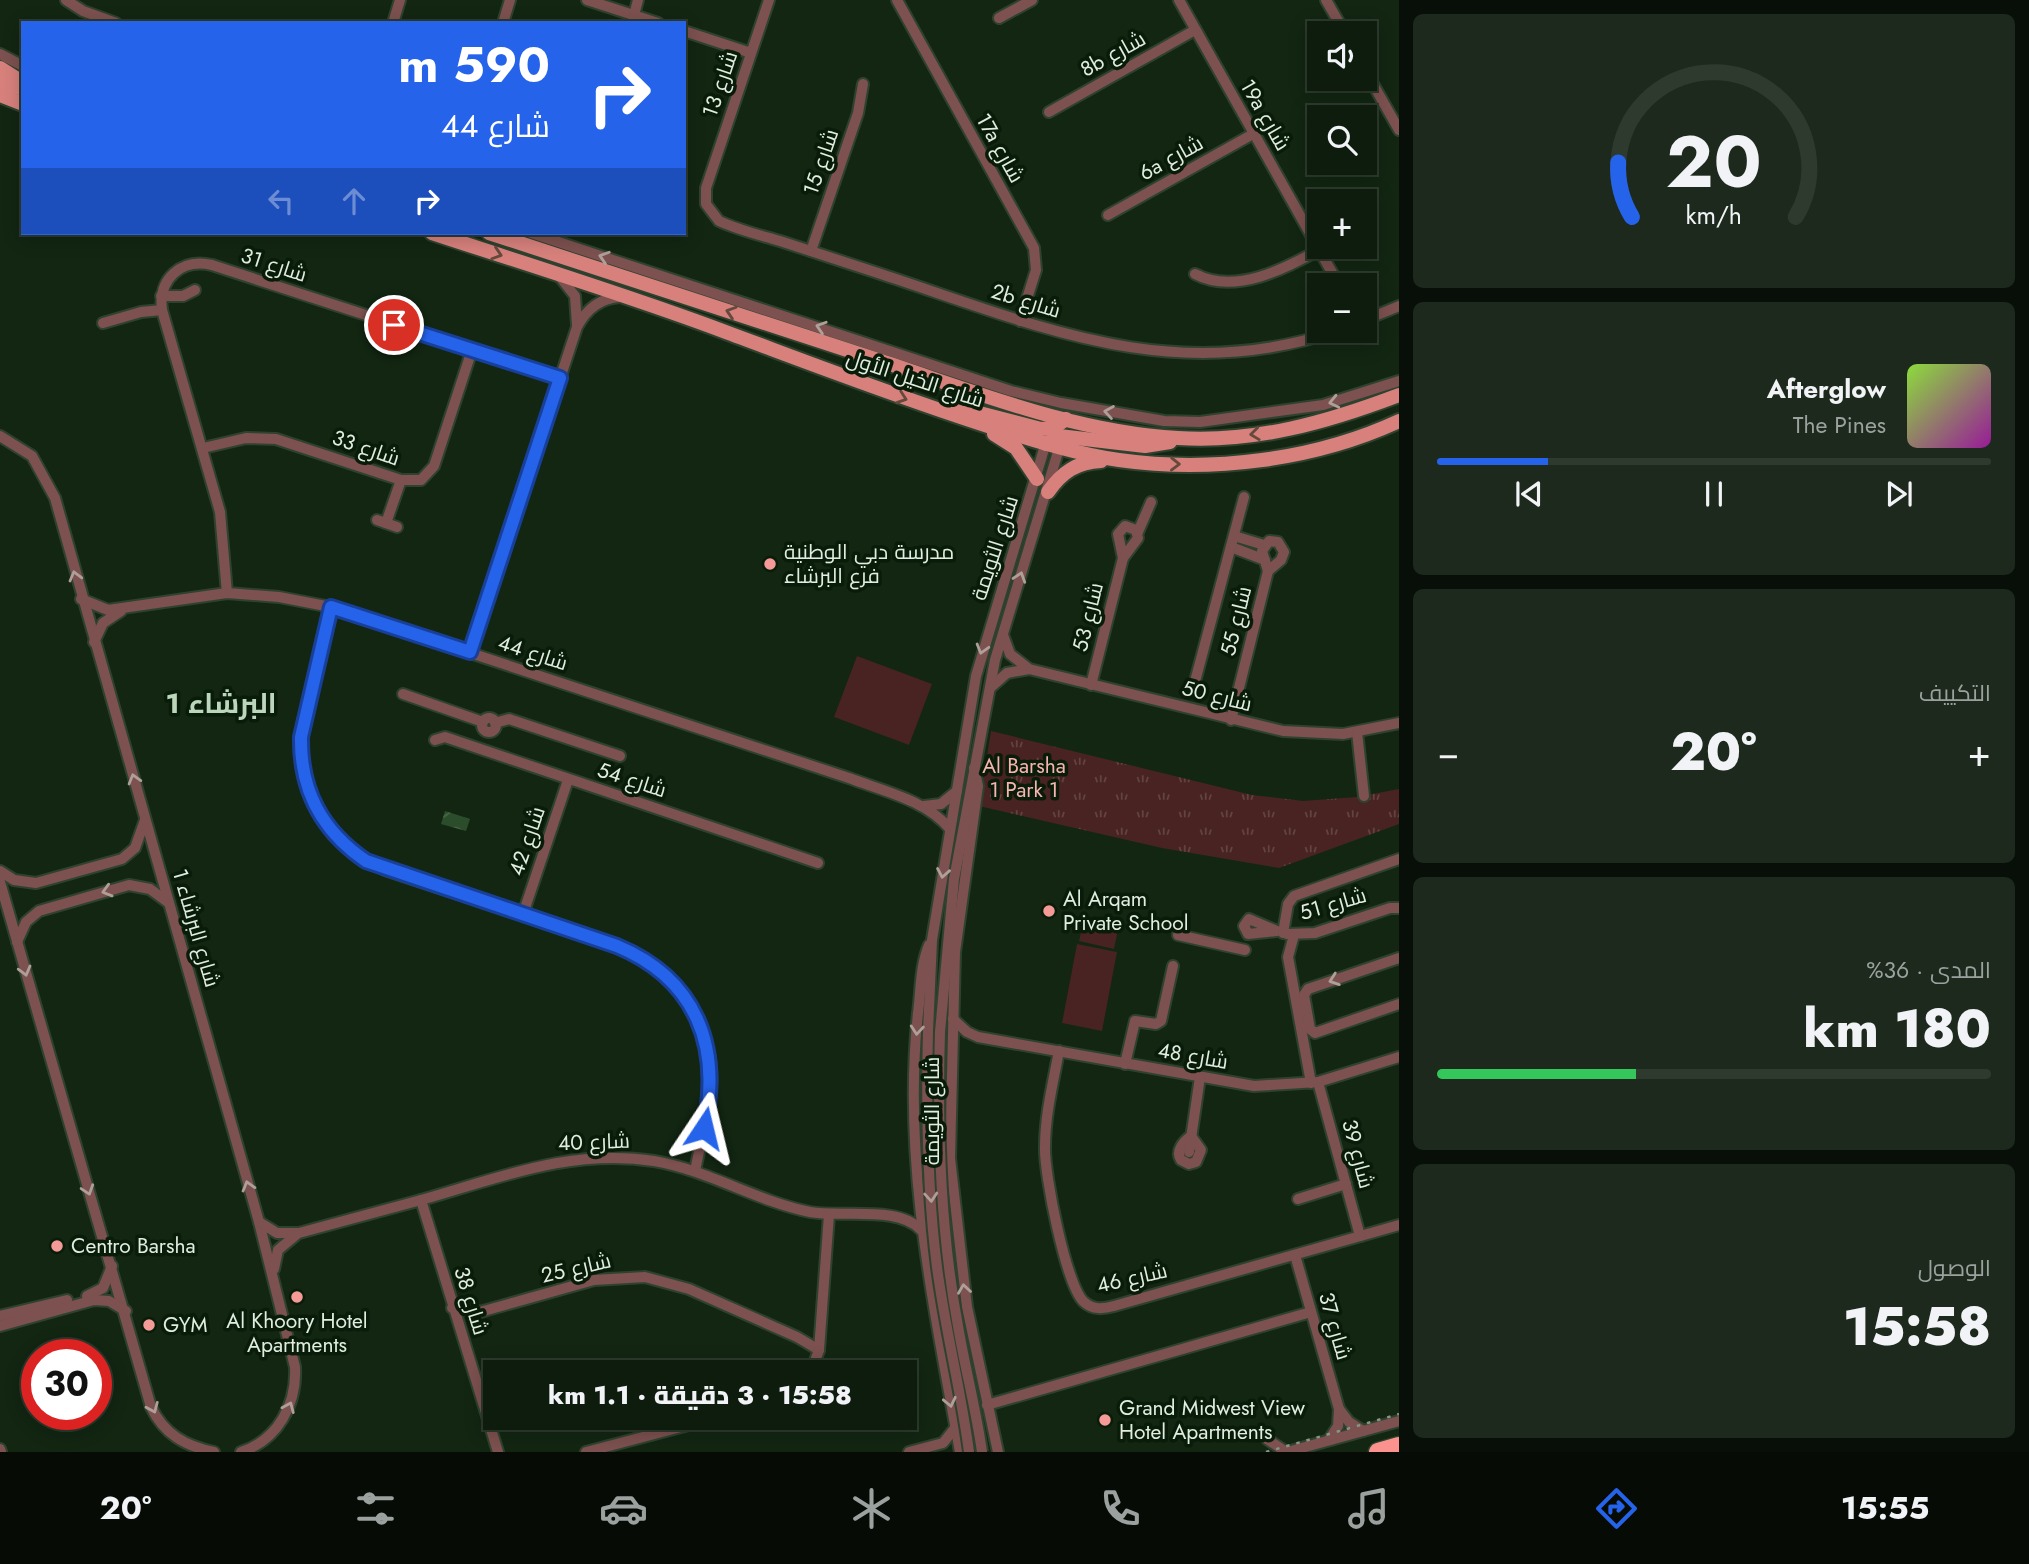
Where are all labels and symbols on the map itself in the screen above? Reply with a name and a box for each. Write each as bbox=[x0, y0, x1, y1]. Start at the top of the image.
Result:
street label: 8b شارع bbox=[1075, 24, 1151, 84]
street label: شارع 13 bbox=[695, 47, 745, 121]
street label: 19a شارع bbox=[1233, 74, 1297, 156]
street label: 17a شارع bbox=[969, 108, 1031, 188]
street label: شارع 15 bbox=[796, 125, 846, 199]
street label: 6a شارع bbox=[1133, 128, 1209, 188]
street label: شارع 31 bbox=[237, 240, 311, 290]
one-way arrow bbox=[490, 246, 502, 260]
one-way arrow bbox=[599, 251, 611, 265]
street label: 2b شارع bbox=[988, 276, 1064, 326]
pin bbox=[364, 295, 424, 355]
one-way arrow bbox=[725, 306, 737, 320]
one-way arrow bbox=[815, 321, 827, 336]
street label: شارع الخيل الأول bbox=[842, 343, 988, 415]
one-way arrow bbox=[895, 390, 907, 404]
one-way arrow bbox=[1328, 394, 1340, 409]
one-way arrow bbox=[1103, 405, 1115, 420]
street label: شارع 33 bbox=[328, 422, 404, 474]
one-way arrow bbox=[1249, 427, 1261, 442]
one-way arrow bbox=[1170, 456, 1181, 472]
street label: شارع الثويمة bbox=[964, 492, 1026, 604]
place label: مدرسة دبي الوطنية فرع البرشاء bbox=[784, 537, 954, 591]
marker: مدرسة دبي الوطنية فرع البرشاء bbox=[762, 556, 778, 572]
one-way arrow bbox=[69, 570, 83, 582]
one-way arrow bbox=[1012, 571, 1026, 583]
street label: شارع 53 bbox=[1065, 579, 1111, 655]
street label: شارع 55 bbox=[1213, 583, 1259, 659]
street label: شارع 44 bbox=[494, 628, 572, 678]
one-way arrow bbox=[976, 643, 991, 655]
street label: شارع 50 bbox=[1179, 673, 1255, 719]
district label: البرشاء 1 bbox=[165, 683, 277, 724]
park label: Al Barsha 1 Park 1 bbox=[982, 751, 1066, 805]
street label: شارع 54 bbox=[594, 755, 670, 805]
one-way arrow bbox=[128, 773, 142, 785]
street label: شارع 42 bbox=[501, 802, 553, 880]
street label: شارع البرشاء 1 bbox=[165, 865, 227, 991]
one-way arrow bbox=[936, 867, 951, 879]
street label: شارع 51 bbox=[1296, 880, 1370, 928]
one-way arrow bbox=[102, 883, 114, 898]
place label: Al Arqam Private School bbox=[1063, 884, 1189, 938]
marker: Al Arqam Private School bbox=[1041, 903, 1057, 919]
one-way arrow bbox=[17, 965, 31, 977]
one-way arrow bbox=[1329, 972, 1341, 986]
one-way arrow bbox=[910, 1025, 925, 1036]
street label: شارع 48 bbox=[1156, 1035, 1230, 1077]
street label: شارع الثويمة bbox=[917, 1057, 947, 1165]
position arrow bbox=[667, 1091, 741, 1165]
street label: شارع 39 bbox=[1334, 1116, 1382, 1192]
street label: شارع 40 bbox=[558, 1126, 630, 1158]
one-way arrow bbox=[242, 1181, 257, 1193]
one-way arrow bbox=[80, 1183, 94, 1196]
one-way arrow bbox=[923, 1192, 938, 1203]
place label: Centro Barsha bbox=[71, 1231, 196, 1261]
marker: Centro Barsha bbox=[49, 1238, 65, 1254]
street label: شارع 25 bbox=[538, 1245, 614, 1291]
street label: شارع 46 bbox=[1094, 1255, 1170, 1301]
street label: شارع 38 bbox=[446, 1263, 496, 1339]
one-way arrow bbox=[957, 1283, 972, 1295]
marker: Al Khoory Hotel Apartments bbox=[289, 1289, 305, 1305]
street label: شارع 37 bbox=[1311, 1289, 1359, 1363]
place label: Al Khoory Hotel Apartments bbox=[226, 1306, 368, 1360]
place label: GYM bbox=[163, 1310, 207, 1340]
marker: GYM bbox=[141, 1317, 157, 1333]
speed limit sign: 30 bbox=[21, 1339, 112, 1430]
place label: Grand Midwest View Hotel Apartments bbox=[1119, 1393, 1306, 1447]
one-way arrow bbox=[942, 1396, 957, 1408]
one-way arrow bbox=[145, 1401, 159, 1413]
one-way arrow bbox=[280, 1401, 294, 1413]
marker: Grand Midwest View Hotel Apartments bbox=[1097, 1412, 1113, 1428]

